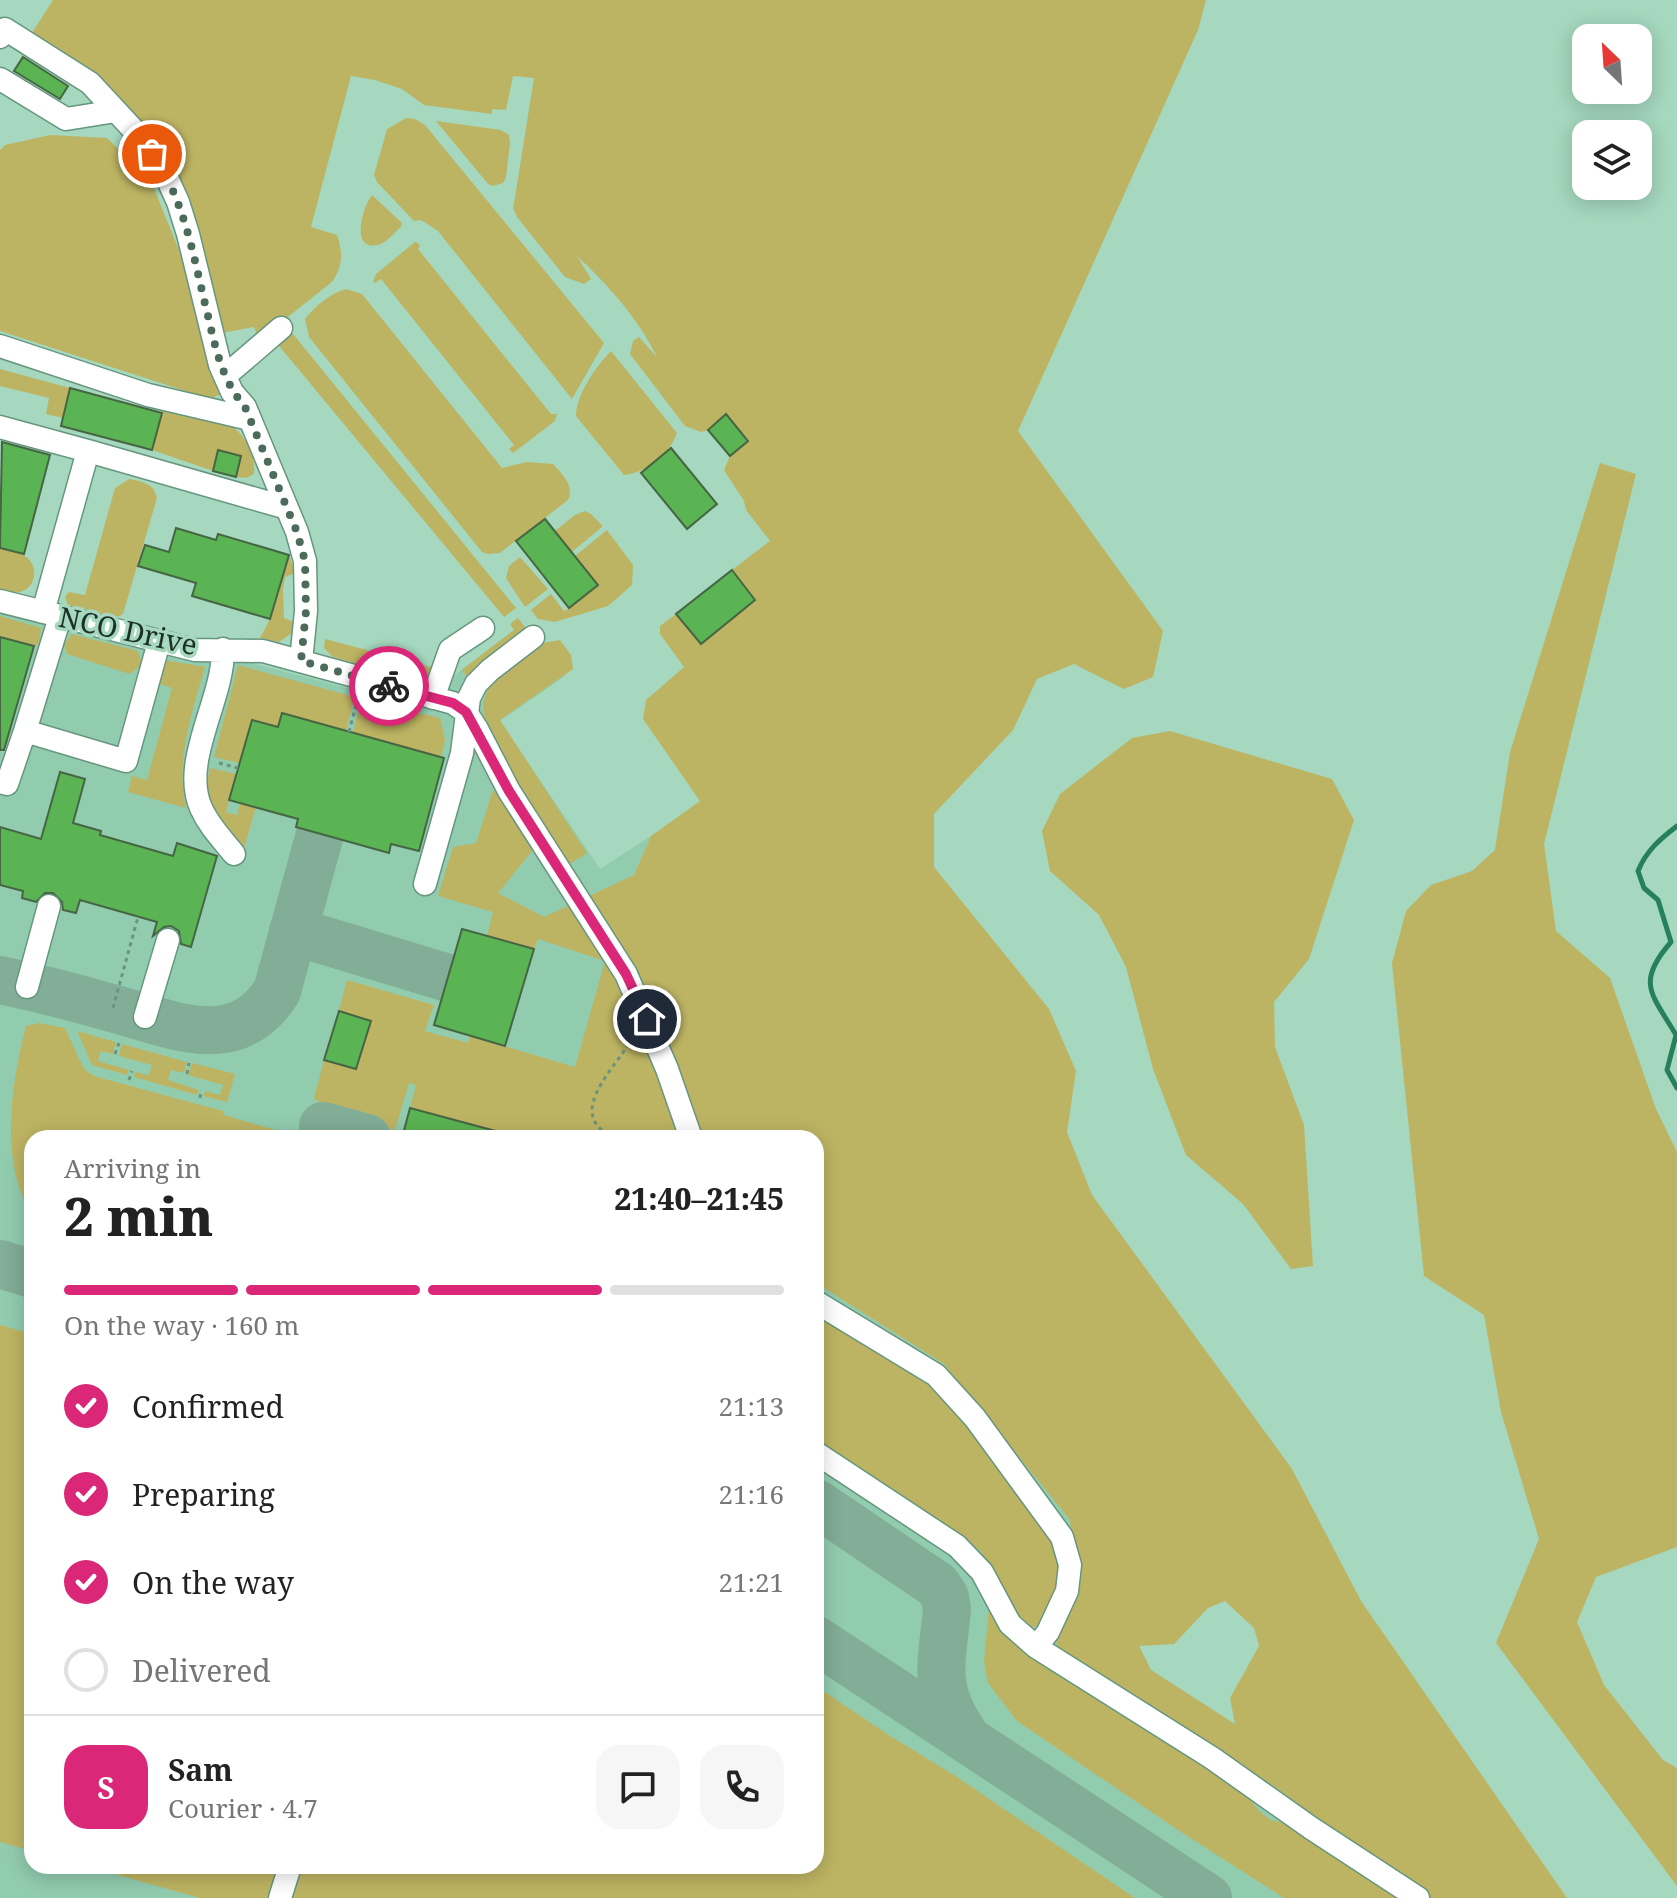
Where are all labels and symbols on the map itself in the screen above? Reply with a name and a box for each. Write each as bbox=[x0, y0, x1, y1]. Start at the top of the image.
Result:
north arrow bbox=[1572, 24, 1652, 104]
pin bbox=[118, 120, 186, 188]
street label: NCO Drive bbox=[56, 597, 201, 663]
courier bbox=[349, 646, 429, 726]
pin bbox=[613, 985, 681, 1053]

